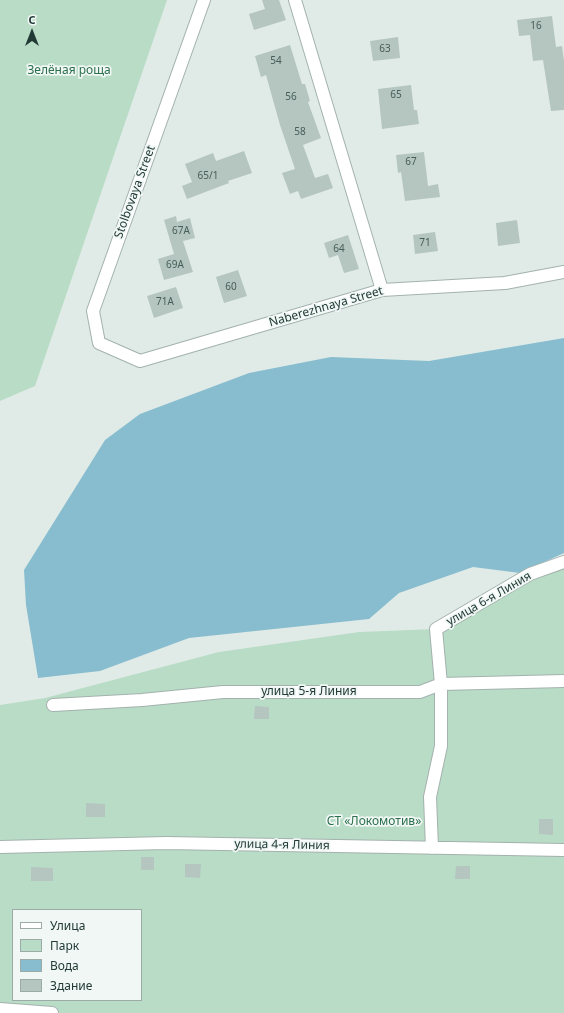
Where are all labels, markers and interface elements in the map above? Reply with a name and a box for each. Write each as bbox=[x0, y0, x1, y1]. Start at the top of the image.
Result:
north arrow bbox=[12, 12, 52, 52]
text: С bbox=[28, 12, 36, 27]
house number: 16 bbox=[530, 20, 542, 32]
house number: 63 bbox=[379, 43, 391, 55]
house number: 54 bbox=[270, 55, 282, 67]
park label: Зелёная роща bbox=[27, 64, 111, 78]
house number: 65 bbox=[390, 89, 402, 101]
house number: 56 bbox=[285, 91, 297, 103]
house number: 58 bbox=[294, 126, 306, 138]
street label: Stolbovaya Street bbox=[111, 144, 159, 240]
house number: 67 bbox=[405, 156, 417, 168]
house number: 65/1 bbox=[198, 170, 218, 182]
house number: 67А bbox=[172, 225, 190, 237]
house number: 71 bbox=[419, 237, 431, 249]
house number: 64 bbox=[333, 243, 345, 255]
house number: 69А bbox=[166, 259, 184, 271]
house number: 60 bbox=[225, 281, 237, 293]
street label: Naberezhnaya Street bbox=[267, 284, 385, 330]
house number: 71А bbox=[156, 296, 174, 308]
street label: улица 6-я Линия bbox=[444, 569, 534, 629]
street label: улица 5-я Линия bbox=[261, 685, 357, 699]
park label: СТ «Локомотив» bbox=[327, 815, 421, 829]
street label: улица 4-я Линия bbox=[234, 837, 330, 853]
legend bbox=[12, 909, 142, 1001]
text: Улица bbox=[50, 917, 85, 934]
text: Парк bbox=[50, 937, 79, 954]
text: Вода bbox=[50, 957, 79, 974]
text: Здание bbox=[50, 977, 92, 994]

